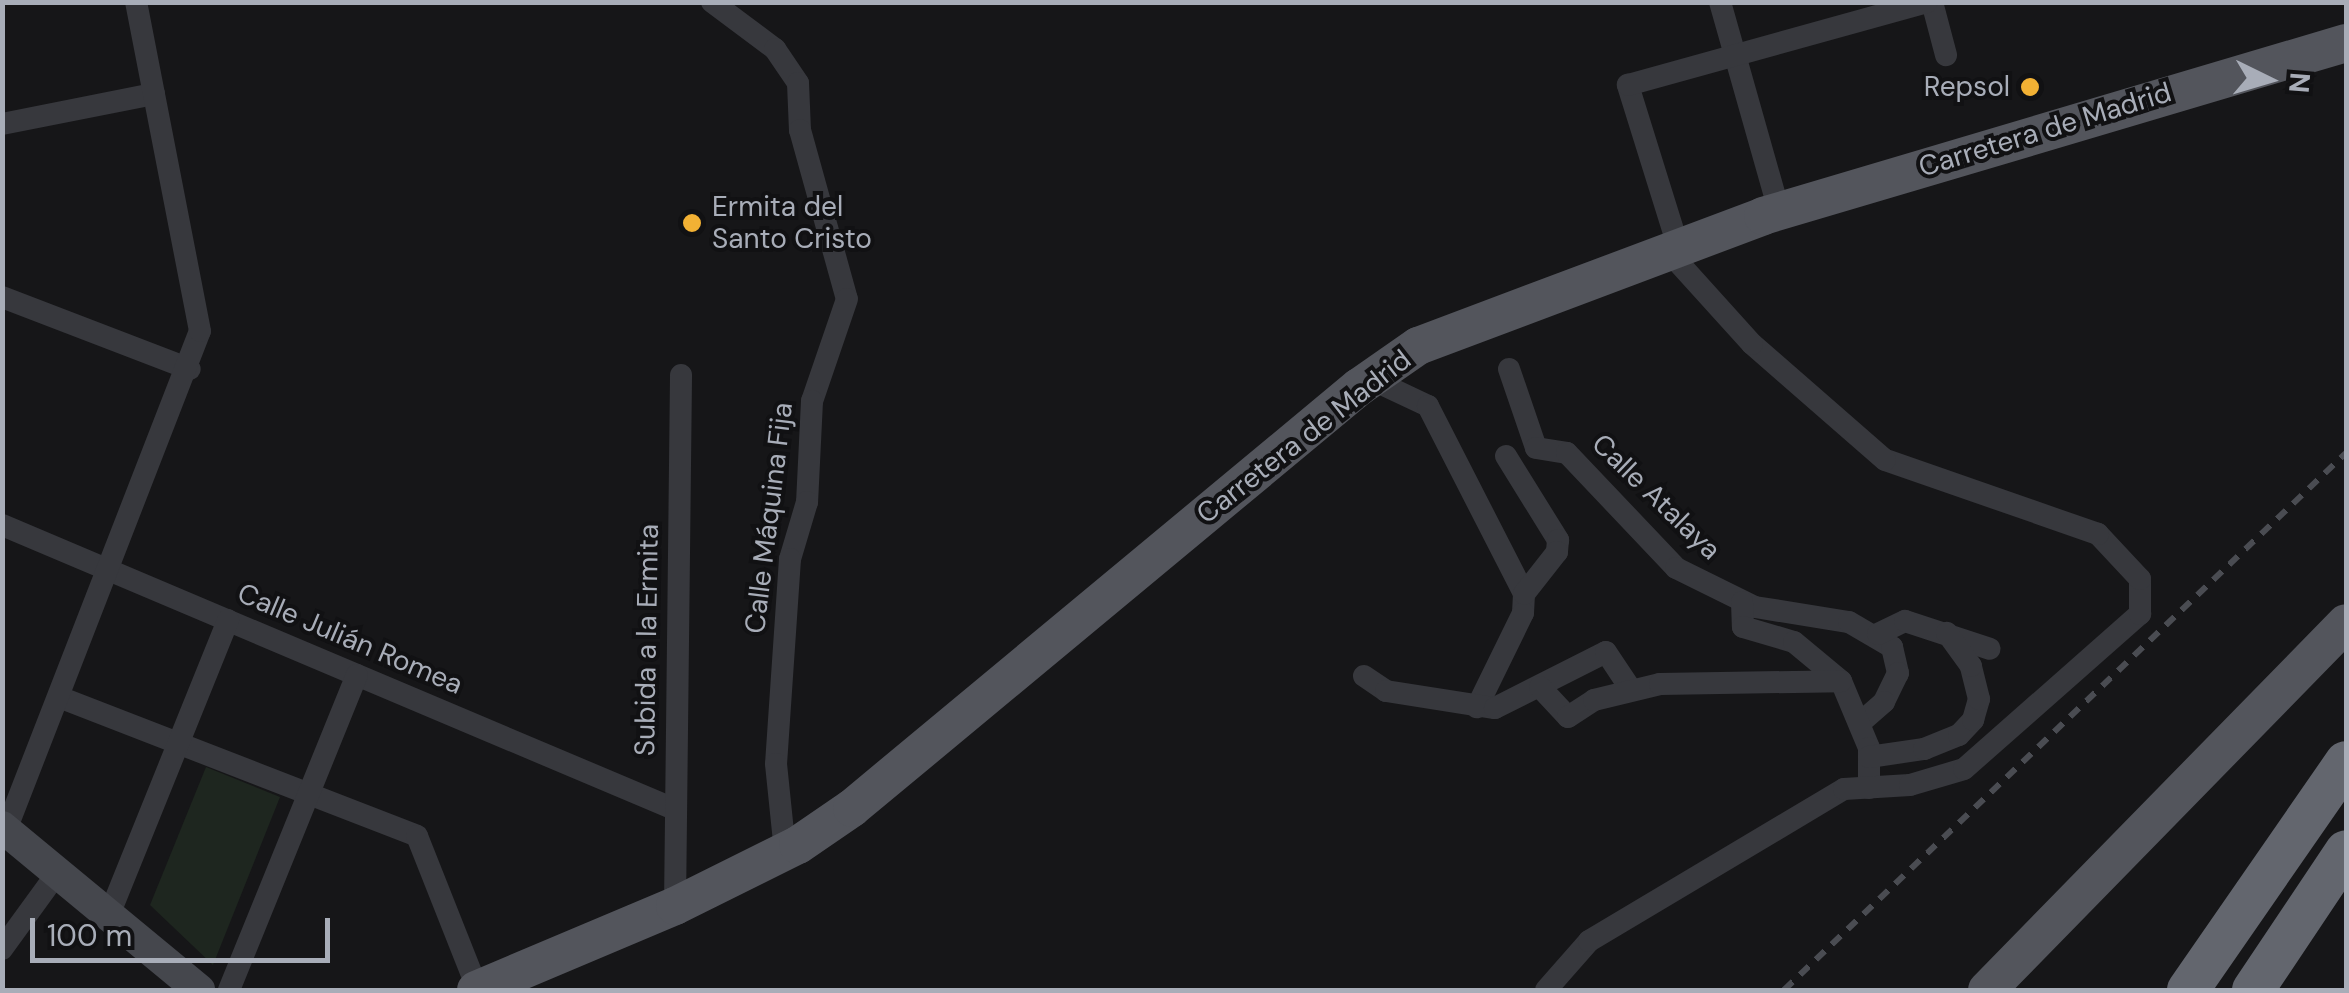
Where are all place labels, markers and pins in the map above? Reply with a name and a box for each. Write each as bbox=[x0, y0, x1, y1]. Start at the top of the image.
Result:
place label: Repsol bbox=[1924, 70, 2010, 104]
marker: Repsol bbox=[2019, 76, 2041, 98]
place label: Ermita del Santo Cristo bbox=[712, 190, 872, 256]
marker: Ermita del Santo Cristo bbox=[681, 212, 703, 234]

